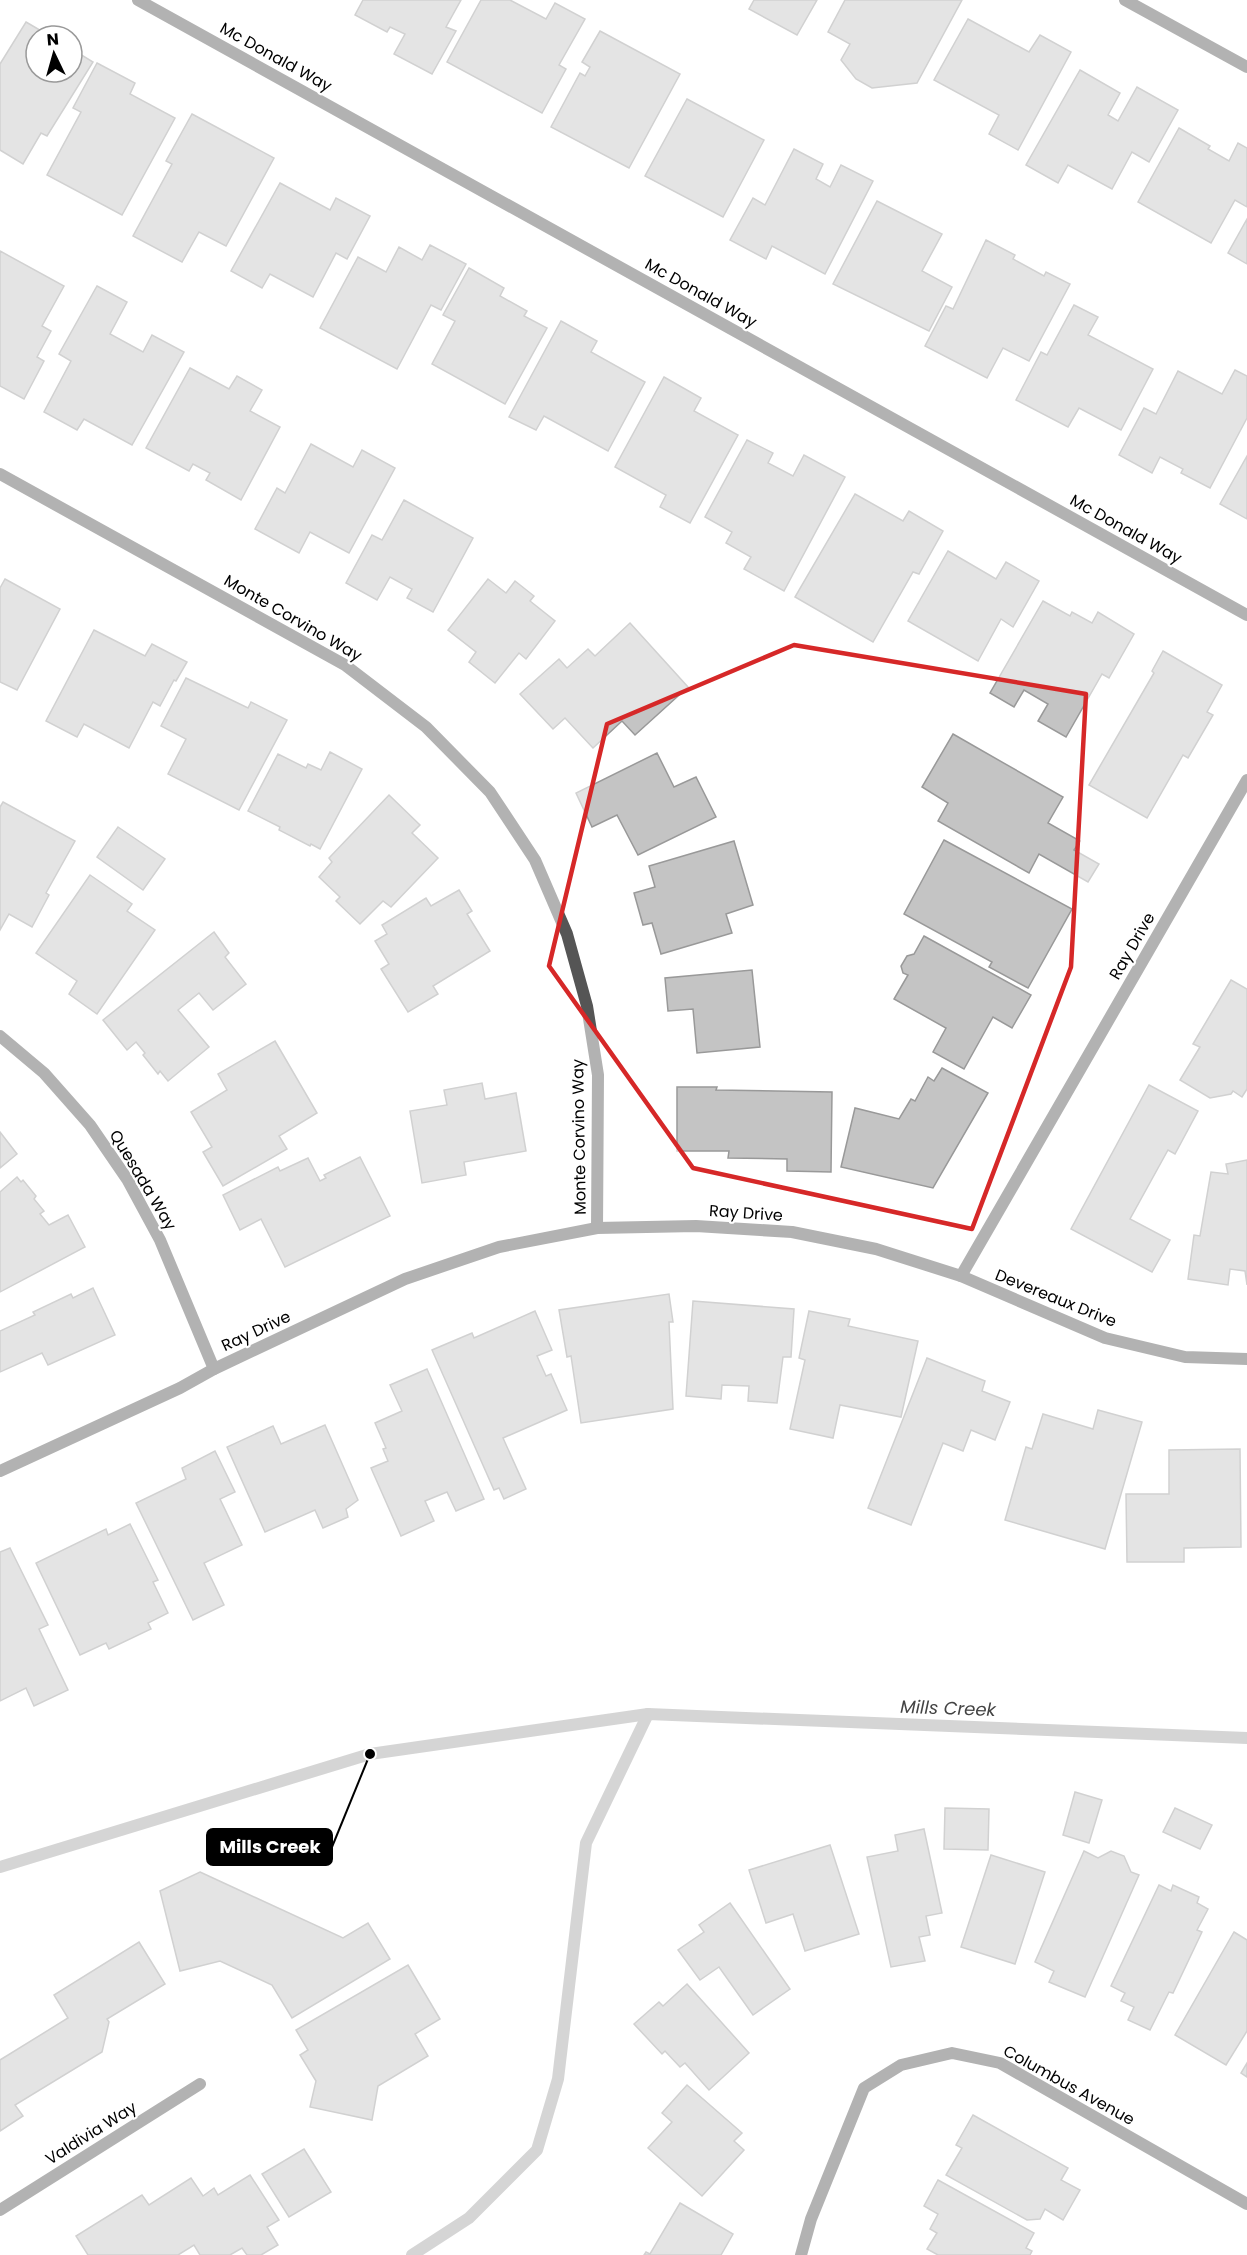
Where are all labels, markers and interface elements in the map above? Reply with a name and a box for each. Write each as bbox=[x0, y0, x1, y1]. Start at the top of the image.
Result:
street label: Mc Donald Way bbox=[216, 17, 336, 97]
north arrow bbox=[24, 24, 84, 84]
text: N bbox=[46, 28, 60, 52]
street label: Mc Donald Way bbox=[641, 253, 761, 333]
street label: Mc Donald Way bbox=[1066, 489, 1186, 569]
street label: Monte Corvino Way bbox=[220, 569, 366, 667]
street label: Ray Drive bbox=[1104, 908, 1160, 984]
street label: Monte Corvino Way bbox=[566, 1059, 592, 1215]
street label: Quesada Way bbox=[104, 1126, 182, 1234]
street label: Ray Drive bbox=[708, 1199, 784, 1227]
street label: Devereaux Drive bbox=[992, 1263, 1120, 1333]
street label: Ray Drive bbox=[218, 1305, 294, 1357]
water label: Mills Creek bbox=[900, 1694, 997, 1722]
callout: Mills Creek bbox=[207, 1829, 332, 1865]
text: Mills Creek bbox=[219, 1834, 321, 1859]
street label: Columbus Avenue bbox=[999, 2039, 1139, 2131]
street label: Valdivia Way bbox=[41, 2096, 141, 2170]

